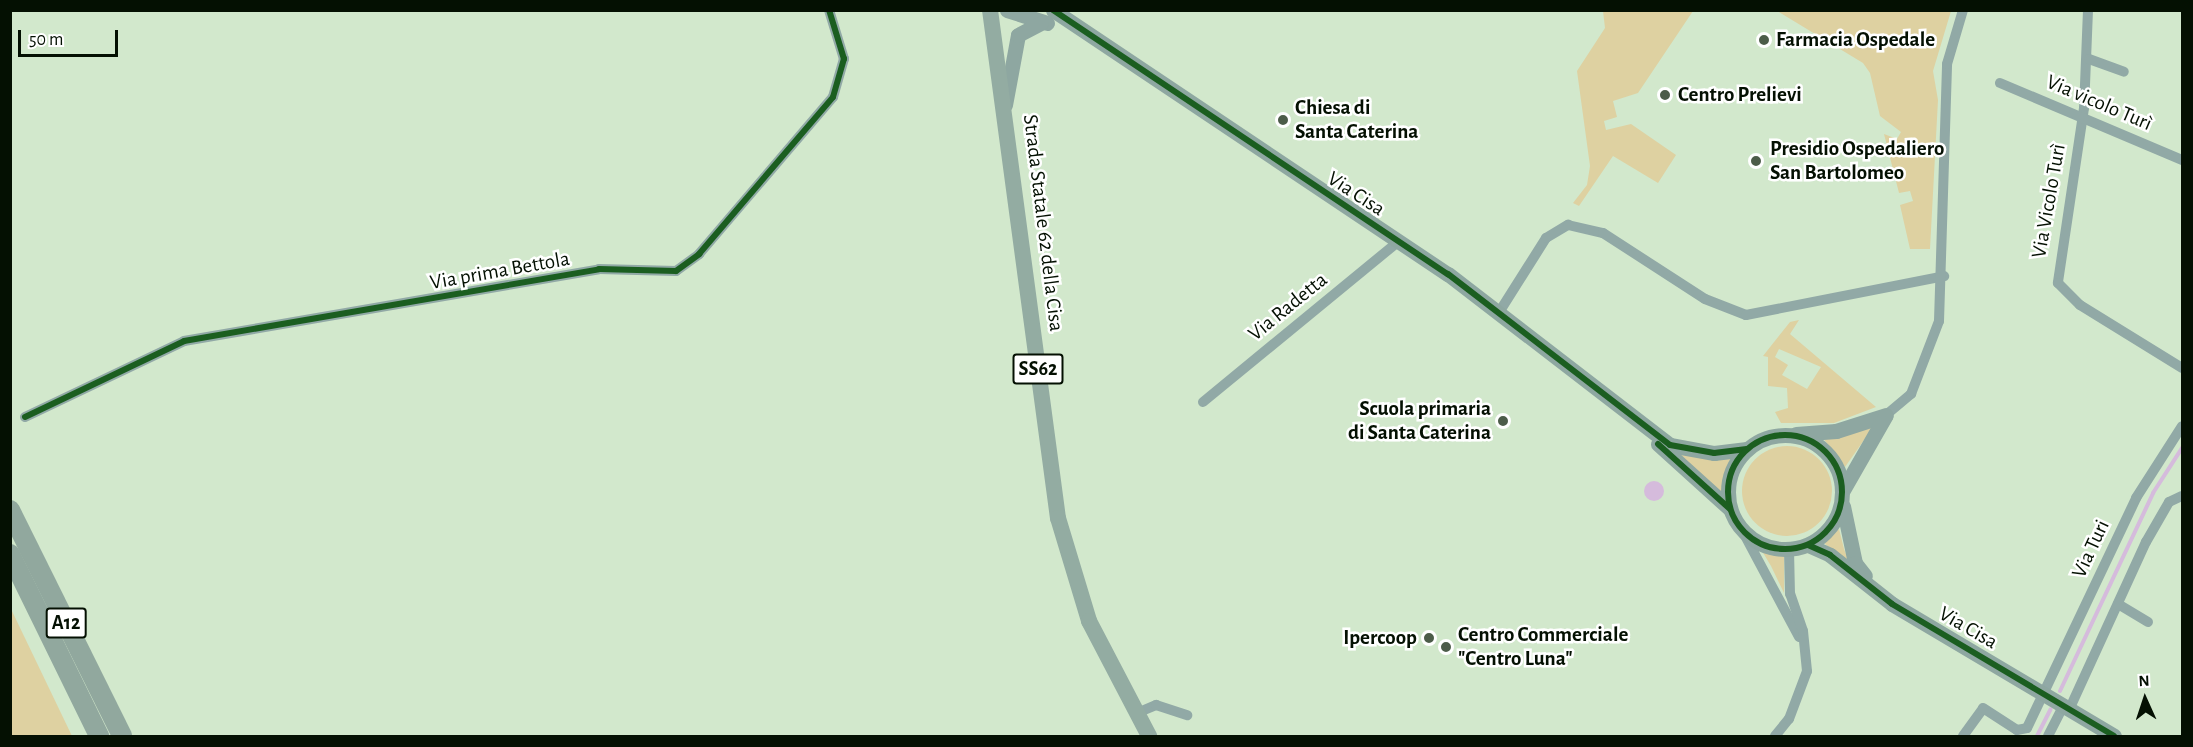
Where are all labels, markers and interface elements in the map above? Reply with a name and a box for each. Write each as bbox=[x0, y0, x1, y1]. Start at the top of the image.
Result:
scale bar bbox=[21, 18, 122, 56]
place label: Farmacia Ospedale bbox=[1776, 27, 1935, 53]
text: 50 m bbox=[29, 31, 63, 49]
marker: Farmacia Ospedale bbox=[1757, 33, 1771, 47]
street label: Via vicolo Turì bbox=[2042, 69, 2156, 137]
place label: Centro Prelievi bbox=[1678, 82, 1802, 108]
marker: Centro Prelievi bbox=[1656, 86, 1674, 104]
place label: Chiesa di Santa Caterina bbox=[1295, 95, 1418, 145]
street label: Strada Statale 62 della Cisa bbox=[1017, 113, 1069, 333]
marker: Chiesa di Santa Caterina bbox=[1276, 113, 1290, 127]
place label: Presidio Ospedaliero San Bartolomeo bbox=[1770, 136, 1944, 186]
street label: Via Vicolo Turì bbox=[2027, 142, 2071, 260]
marker: Presidio Ospedaliero San Bartolomeo bbox=[1747, 152, 1765, 170]
street label: Via Cisa bbox=[1322, 166, 1390, 222]
street label: Via prima Bettola bbox=[428, 246, 572, 296]
street label: Via Radetta bbox=[1243, 267, 1333, 347]
road number: SS62 bbox=[1012, 352, 1064, 386]
place label: Scuola primaria di Santa Caterina bbox=[1348, 396, 1491, 446]
marker: Scuola primaria di Santa Caterina bbox=[1496, 414, 1510, 428]
street label: Via Turi bbox=[2067, 516, 2115, 582]
street label: Via Cisa bbox=[1934, 601, 2002, 655]
road number: A12 bbox=[45, 606, 87, 640]
place label: Centro Commerciale "Centro Luna" bbox=[1458, 622, 1628, 672]
place label: Ipercoop bbox=[1343, 625, 1417, 651]
marker: Ipercoop bbox=[1422, 631, 1436, 645]
marker: Centro Commerciale "Centro Luna" bbox=[1439, 640, 1453, 654]
north arrow bbox=[2115, 669, 2175, 729]
text: N bbox=[2138, 673, 2150, 689]

